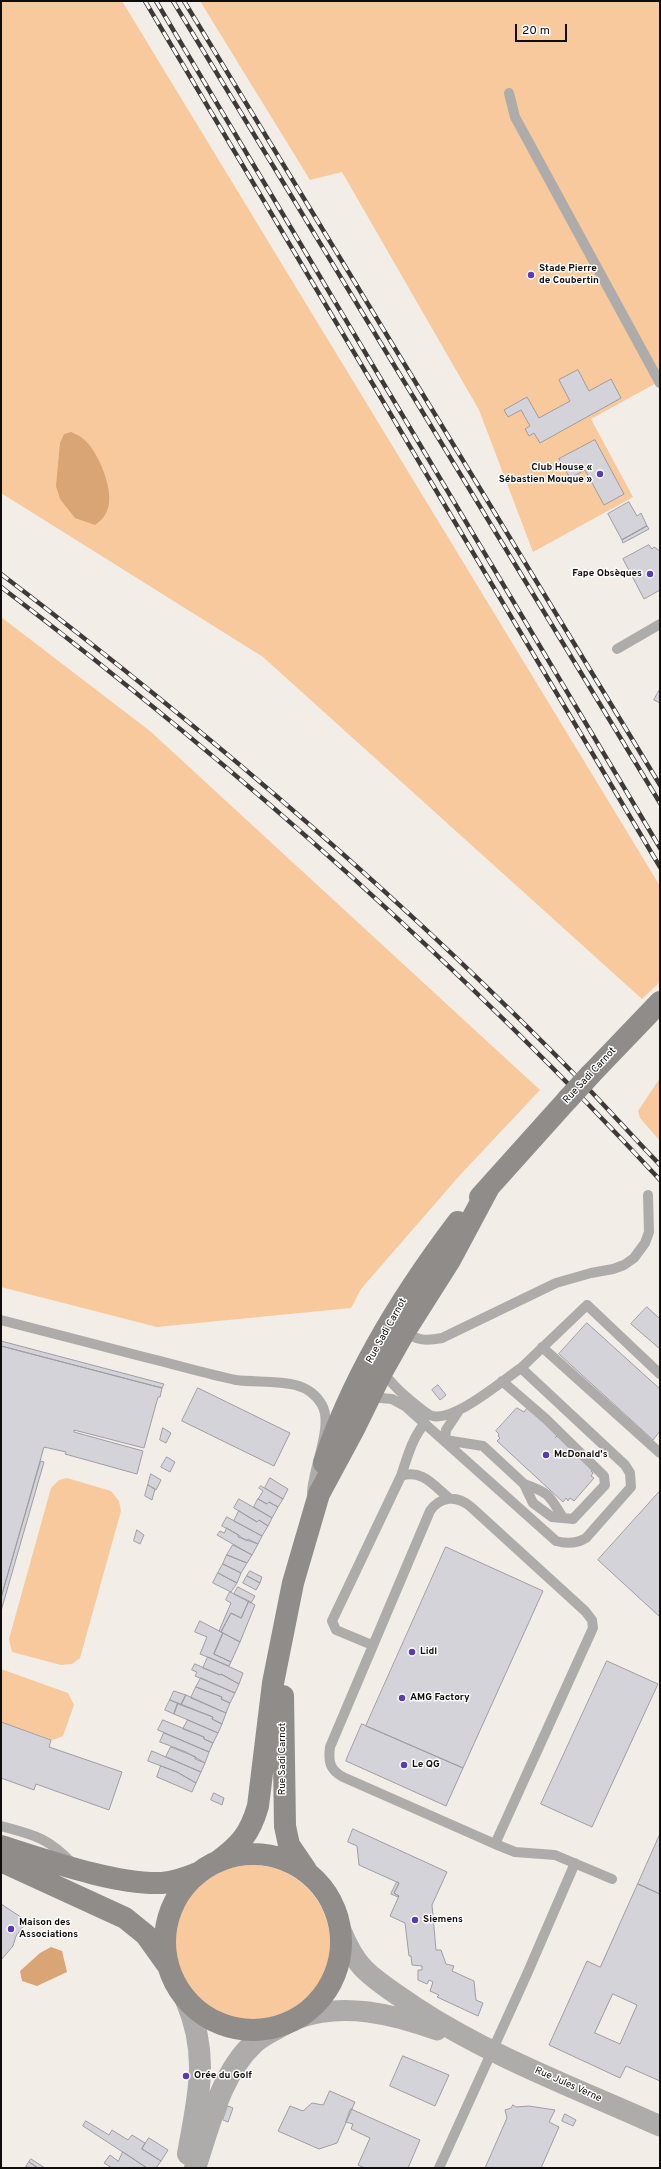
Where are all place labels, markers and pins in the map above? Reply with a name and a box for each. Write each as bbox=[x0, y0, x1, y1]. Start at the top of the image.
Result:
place label: Stade Pierre de Coubertin bbox=[539, 263, 599, 286]
marker: Stade Pierre de Coubertin bbox=[526, 270, 536, 280]
place label: Club House « Sébastien Mouque » bbox=[499, 462, 592, 486]
marker: Club House « Sébastien Mouque » bbox=[595, 469, 605, 479]
place label: Fape Obsèques bbox=[572, 568, 642, 580]
marker: Fape Obsèques bbox=[645, 569, 655, 579]
place label: McDonald's bbox=[554, 1449, 608, 1461]
marker: McDonald's bbox=[541, 1450, 551, 1460]
place label: Lidl bbox=[420, 1646, 437, 1658]
marker: Lidl bbox=[407, 1647, 417, 1657]
place label: AMG Factory bbox=[410, 1692, 470, 1704]
marker: AMG Factory bbox=[397, 1693, 407, 1703]
place label: Le QG bbox=[412, 1759, 440, 1771]
marker: Le QG bbox=[399, 1760, 409, 1770]
place label: Siemens bbox=[423, 1914, 463, 1926]
marker: Siemens bbox=[410, 1915, 420, 1925]
place label: Maison des Associations bbox=[19, 1917, 78, 1940]
marker: Maison des Associations bbox=[6, 1924, 16, 1934]
place label: Orée du Golf bbox=[194, 2070, 252, 2082]
marker: Orée du Golf bbox=[181, 2071, 191, 2081]

